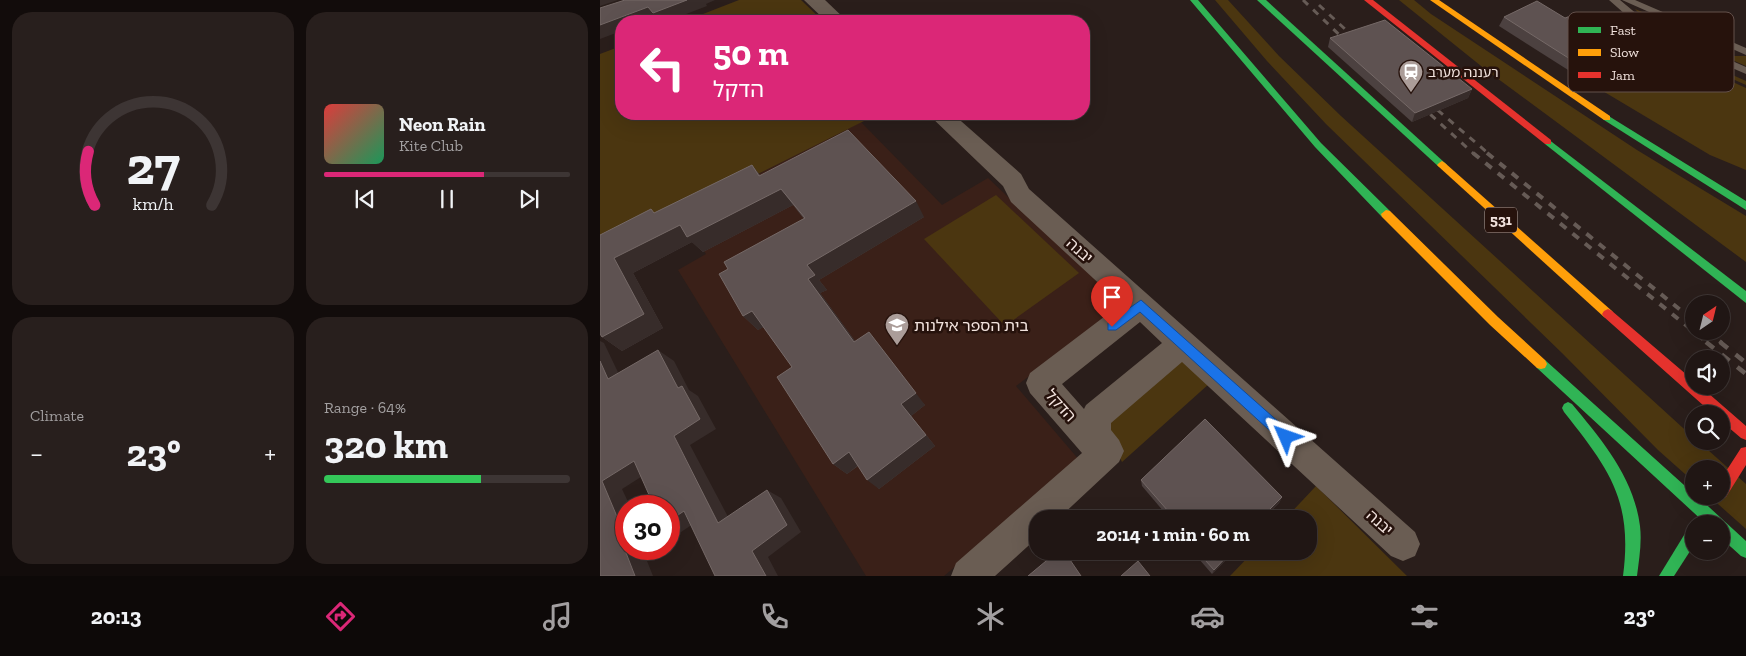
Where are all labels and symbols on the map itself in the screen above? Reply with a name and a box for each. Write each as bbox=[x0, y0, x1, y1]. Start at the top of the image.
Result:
legend bbox=[1568, 12, 1734, 92]
text: Fast bbox=[1610, 22, 1637, 39]
text: Slow bbox=[1610, 44, 1639, 61]
station icon: רעננה מערב bbox=[1398, 59, 1424, 93]
place label: רעננה מערב bbox=[1428, 64, 1499, 81]
text: Jam bbox=[1610, 67, 1635, 84]
road number: 531 bbox=[1485, 208, 1517, 232]
street label: יבנה bbox=[1063, 234, 1097, 267]
pin bbox=[1091, 276, 1133, 327]
north arrow bbox=[1685, 295, 1730, 340]
school or university icon: בית הספר אילנות bbox=[884, 312, 910, 346]
place label: בית הספר אילנות bbox=[914, 316, 1029, 335]
street label: הדקל bbox=[1041, 385, 1080, 425]
position arrow bbox=[1259, 410, 1311, 462]
speed limit sign: 30 bbox=[615, 495, 680, 560]
street label: יבנה bbox=[1363, 506, 1397, 539]

